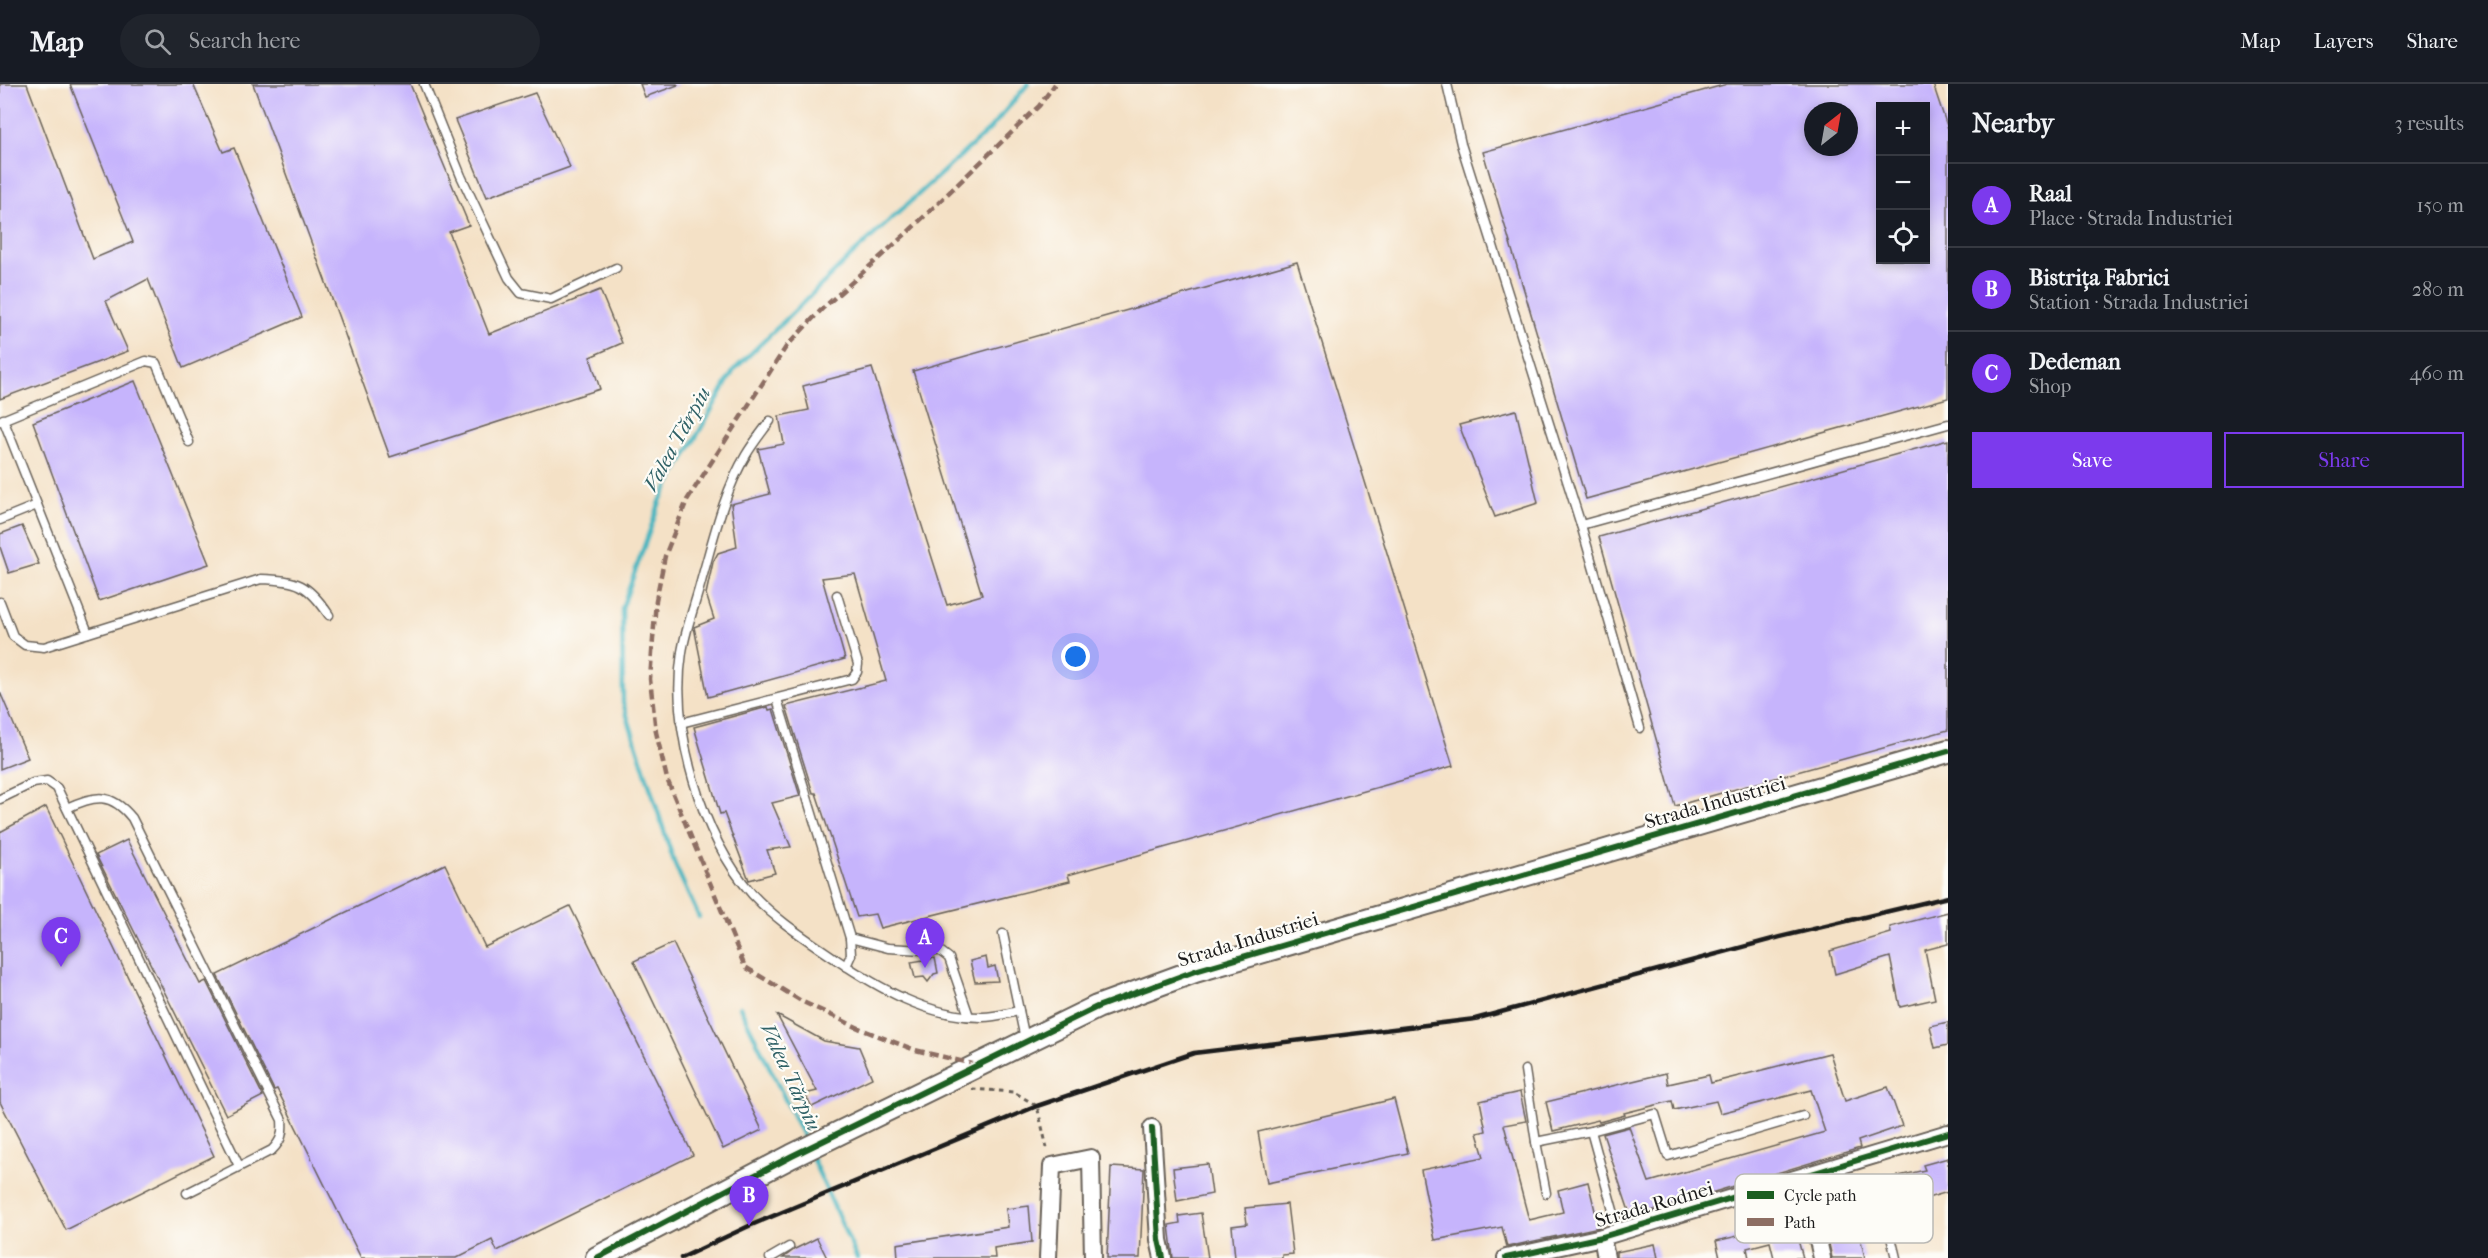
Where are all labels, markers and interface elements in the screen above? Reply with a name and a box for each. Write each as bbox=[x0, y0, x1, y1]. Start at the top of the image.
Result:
search box bbox=[120, 14, 540, 68]
text: Map bbox=[30, 25, 84, 58]
icon: search bbox=[141, 25, 174, 58]
text: Search here bbox=[189, 28, 300, 54]
text: Map bbox=[2240, 29, 2281, 53]
text: Layers bbox=[2314, 29, 2373, 53]
text: Share bbox=[2406, 29, 2458, 53]
north arrow bbox=[1804, 102, 1858, 156]
map controls bbox=[1876, 102, 1930, 264]
button: + bbox=[1876, 102, 1930, 156]
text: Nearby bbox=[1972, 108, 2054, 139]
text: 3 results bbox=[2395, 112, 2464, 135]
button: − bbox=[1876, 156, 1930, 210]
text: Raal bbox=[2029, 181, 2072, 207]
text: A bbox=[1985, 194, 1998, 217]
text: 150 m bbox=[2416, 194, 2464, 217]
text: Place · Strada Industriei bbox=[2029, 207, 2233, 230]
button: locate bbox=[1876, 210, 1930, 264]
text: Bistrița Fabrici bbox=[2029, 265, 2170, 291]
text: B bbox=[1985, 278, 1998, 301]
text: 280 m bbox=[2412, 278, 2464, 301]
text: Station · Strada Industriei bbox=[2029, 291, 2249, 314]
text: Dedeman bbox=[2029, 349, 2121, 375]
text: C bbox=[1985, 362, 1998, 385]
text: 460 m bbox=[2409, 362, 2464, 385]
text: Shop bbox=[2029, 375, 2071, 398]
water label: Valea Tărpiu bbox=[638, 383, 716, 495]
button: Save bbox=[1972, 432, 2212, 488]
button: Share bbox=[2224, 432, 2464, 488]
your location bbox=[1061, 642, 1090, 671]
street label: Strada Industriei bbox=[1642, 771, 1788, 834]
street label: Strada Industriei bbox=[1175, 907, 1321, 972]
pin: C bbox=[42, 918, 80, 967]
pin: A bbox=[906, 918, 944, 968]
water label: Valea Tărpiu bbox=[756, 1020, 826, 1134]
legend bbox=[1735, 1174, 1933, 1243]
pin: B bbox=[730, 1176, 768, 1226]
street label: Strada Rodnei bbox=[1592, 1177, 1716, 1232]
text: Cycle path bbox=[1784, 1186, 1856, 1205]
text: Path bbox=[1784, 1213, 1816, 1232]

